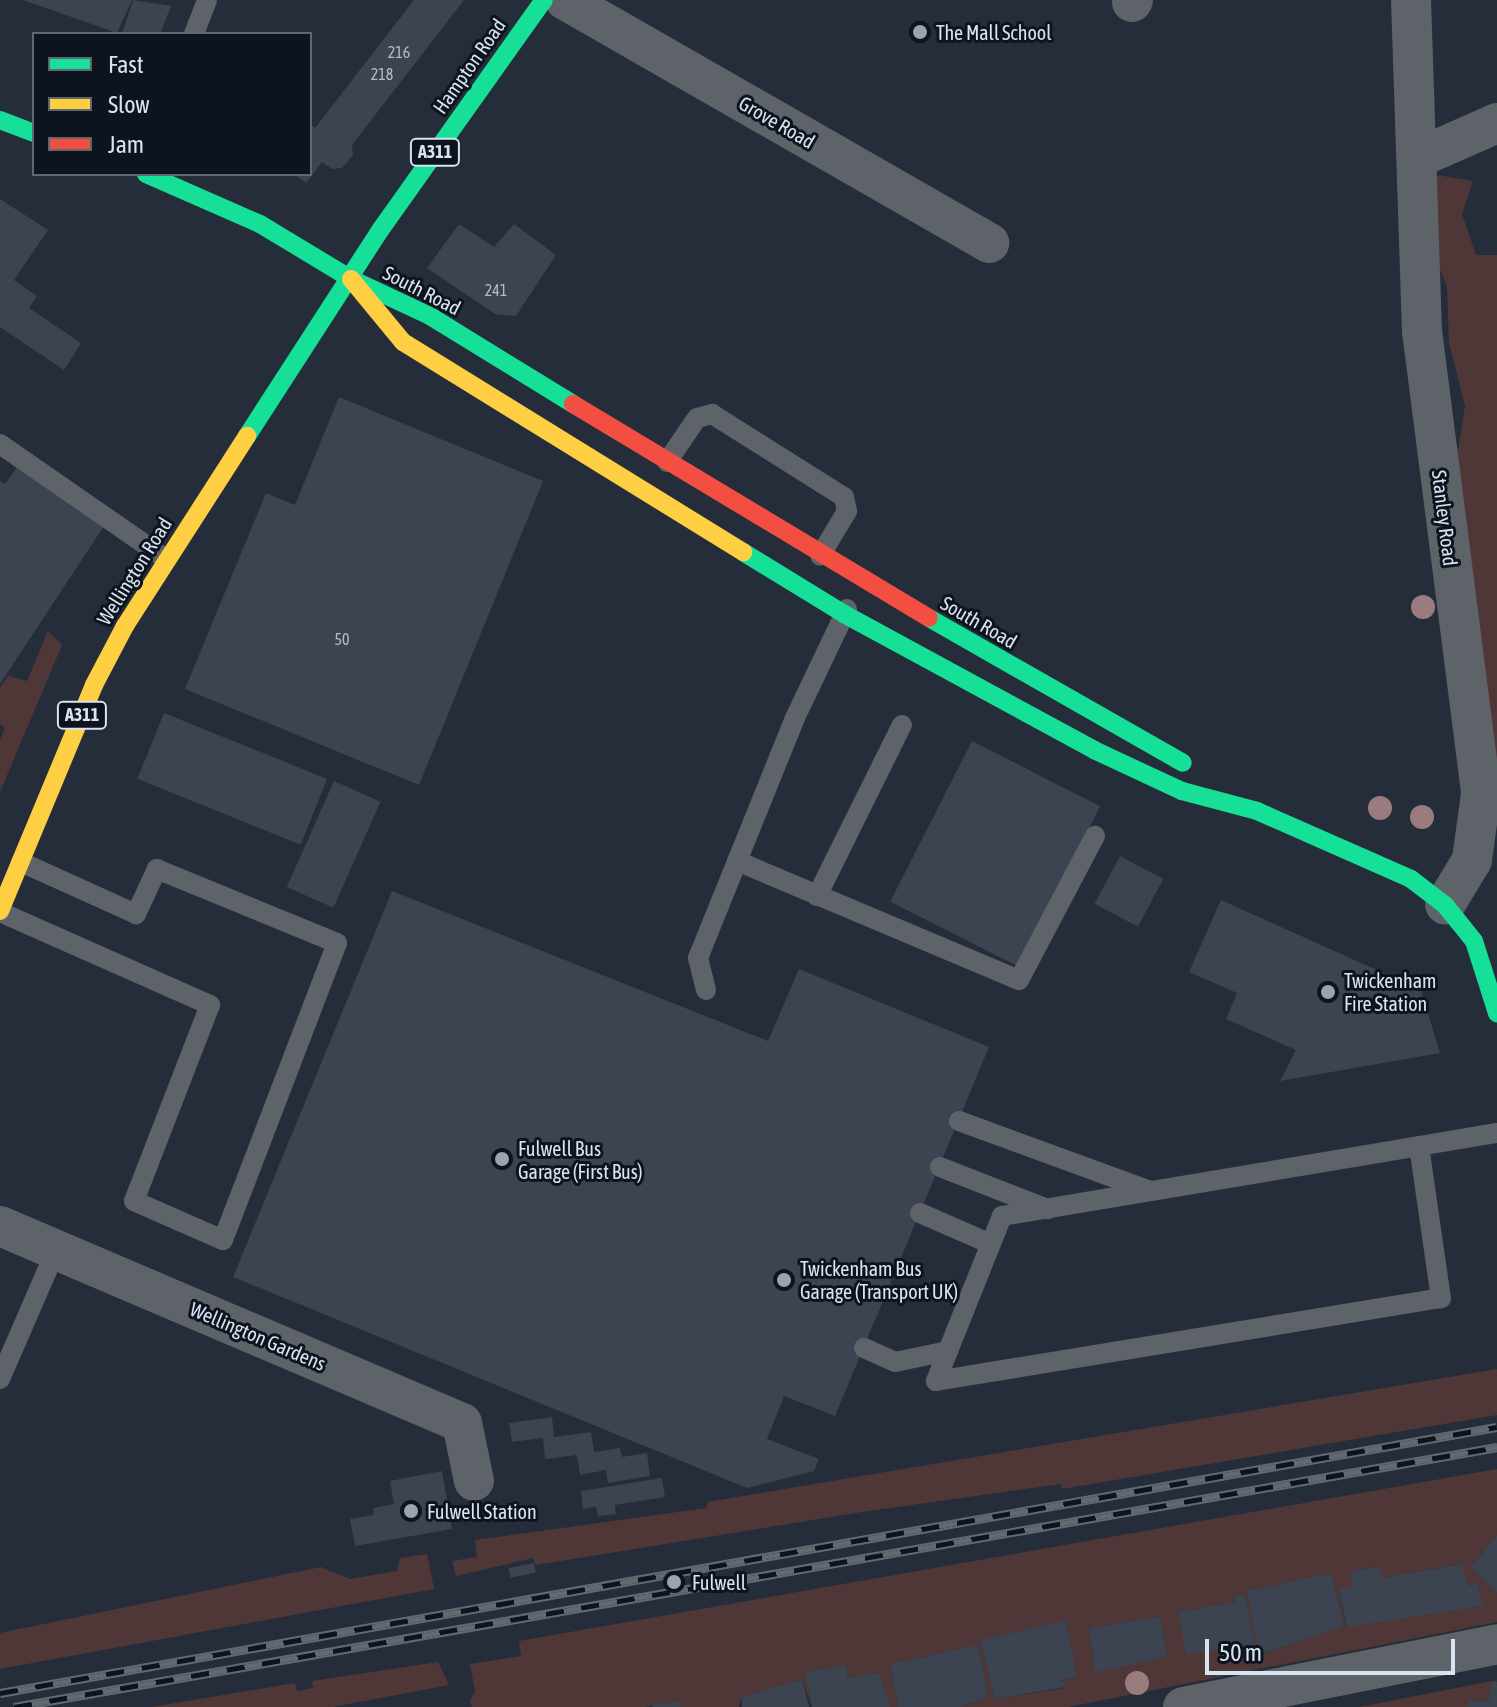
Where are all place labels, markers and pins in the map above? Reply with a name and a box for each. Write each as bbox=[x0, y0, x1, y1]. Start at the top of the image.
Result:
place label: The Mall School bbox=[936, 20, 1052, 44]
marker: The Mall School bbox=[911, 23, 929, 41]
place label: Twickenham Fire Station bbox=[1344, 968, 1436, 1015]
marker: Twickenham Fire Station bbox=[1319, 983, 1337, 1001]
place label: Fulwell Bus Garage (First Bus) bbox=[518, 1136, 643, 1183]
marker: Fulwell Bus Garage (First Bus) bbox=[493, 1150, 511, 1168]
place label: Twickenham Bus Garage (Transport UK) bbox=[800, 1256, 958, 1303]
marker: Twickenham Bus Garage (Transport UK) bbox=[775, 1271, 793, 1289]
place label: Fulwell Station bbox=[427, 1499, 537, 1523]
marker: Fulwell Station bbox=[402, 1502, 420, 1520]
place label: Fulwell bbox=[692, 1570, 746, 1594]
marker: Fulwell bbox=[663, 1571, 685, 1593]

